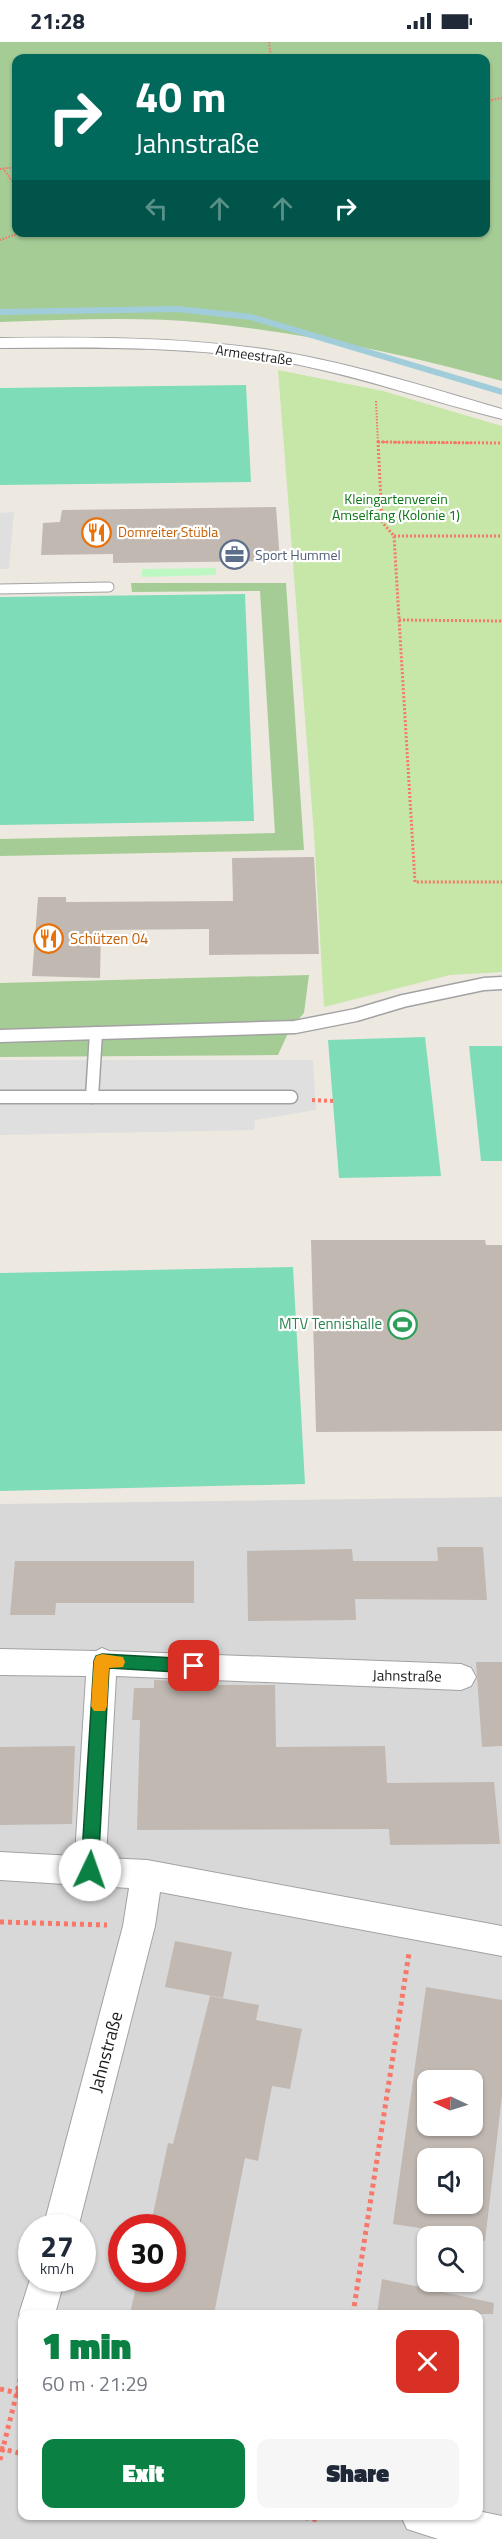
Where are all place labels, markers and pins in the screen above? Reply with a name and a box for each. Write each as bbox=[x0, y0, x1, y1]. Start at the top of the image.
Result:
restaurant icon: Domreiter Stübla bbox=[81, 516, 113, 548]
place label: Domreiter Stübla bbox=[118, 521, 218, 542]
office icon: Sport Hummel bbox=[218, 539, 250, 571]
place label: Sport Hummel bbox=[255, 544, 341, 565]
restaurant icon: Schützen 04 bbox=[33, 923, 65, 955]
place label: Schützen 04 bbox=[70, 927, 148, 950]
sports icon: MTV Tennishalle bbox=[387, 1308, 419, 1340]
place label: MTV Tennishalle bbox=[279, 1312, 382, 1335]
pin bbox=[168, 1640, 219, 1691]

